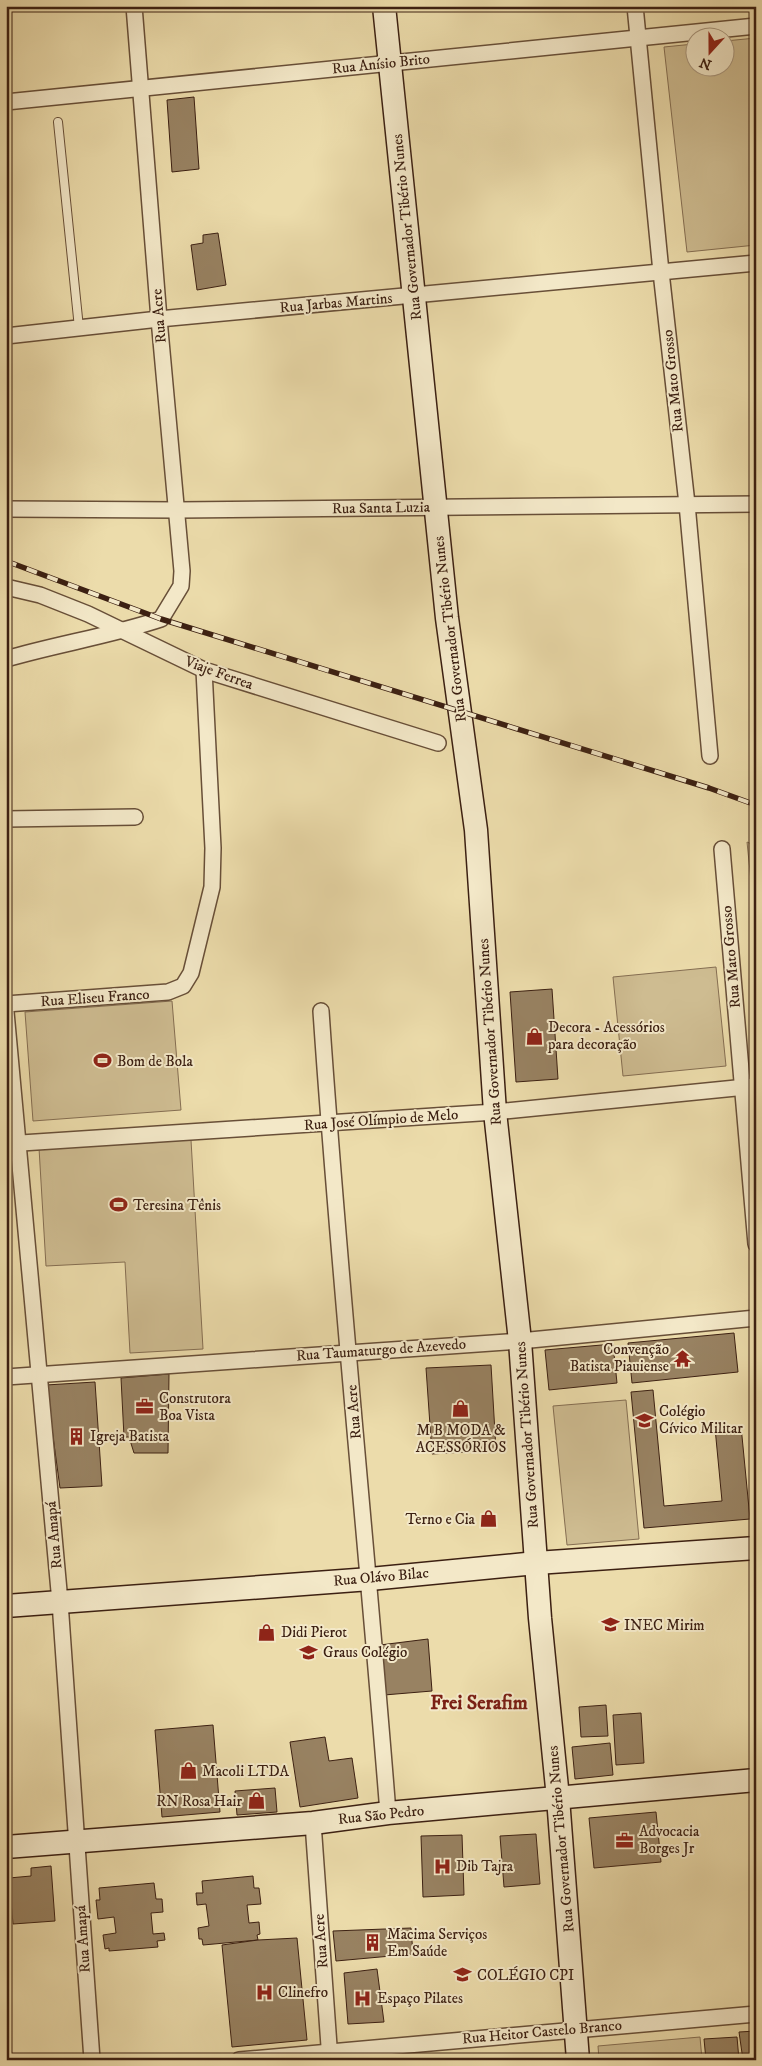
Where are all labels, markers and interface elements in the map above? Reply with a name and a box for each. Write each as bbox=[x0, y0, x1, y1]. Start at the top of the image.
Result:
north arrow bbox=[684, 28, 734, 78]
street label: Rua Anísio Brito bbox=[331, 49, 431, 79]
text: N bbox=[697, 53, 714, 74]
street label: Rua Governador Tibério Nunes bbox=[388, 133, 426, 321]
street label: Rua Acre bbox=[147, 288, 171, 344]
street label: Rua Jarbas Martins bbox=[279, 289, 393, 317]
street label: Rua Mato Grosso bbox=[658, 329, 688, 433]
street label: Rua Santa Luzia bbox=[332, 498, 431, 518]
street label: Rua Governador Tibério Nunes bbox=[429, 535, 471, 723]
street label: Viaje Ferrea bbox=[181, 652, 256, 694]
street label: Rua Mato Grosso bbox=[717, 905, 745, 1009]
street label: Rua Governador Tibério Nunes bbox=[474, 938, 506, 1126]
street label: Rua Eliseu Franco bbox=[40, 985, 150, 1011]
place label: Decora - Acessórios para decoração bbox=[547, 1018, 665, 1054]
shop icon: Decora - Acessórios para decoração bbox=[524, 1026, 544, 1046]
sports icon: Bom de Bola bbox=[93, 1051, 113, 1071]
place label: Bom de Bola bbox=[117, 1052, 193, 1071]
street label: Rua José Olímpio de Melo bbox=[303, 1105, 459, 1135]
sports icon: Teresina Tênis bbox=[109, 1195, 129, 1215]
place label: Teresina Tênis bbox=[133, 1196, 221, 1215]
street label: Rua Taumaturgo de Azevedo bbox=[295, 1335, 467, 1365]
place label: Convenção Batista Piauiense bbox=[570, 1340, 669, 1376]
street label: Rua Governador Tibério Nunes bbox=[511, 1341, 543, 1529]
temple icon: Convenção Batista Piauiense bbox=[673, 1348, 693, 1368]
street label: Rua Acre bbox=[342, 1384, 366, 1440]
place label: Construtora Boa Vista bbox=[159, 1389, 231, 1425]
office icon: Construtora Boa Vista bbox=[135, 1397, 155, 1417]
shop icon: M B MODA & ACESSÓRIOS bbox=[451, 1399, 471, 1419]
place label: Colégio Cívico Militar bbox=[659, 1402, 743, 1438]
school or university icon: Colégio Cívico Militar bbox=[635, 1410, 655, 1430]
place label: M B MODA & ACESSÓRIOS bbox=[416, 1421, 506, 1457]
building icon: Igreja Batista bbox=[66, 1426, 86, 1446]
place label: Igreja Batista bbox=[90, 1427, 170, 1446]
street label: Rua Amapá bbox=[42, 1500, 66, 1570]
shop icon: Terno e Cia bbox=[479, 1509, 499, 1529]
place label: Terno e Cia bbox=[405, 1510, 476, 1529]
street label: Rua Olávo Bilac bbox=[332, 1563, 430, 1591]
school or university icon: INEC Mirim bbox=[600, 1615, 620, 1635]
place label: INEC Mirim bbox=[624, 1616, 705, 1635]
shop icon: Didi Pierot bbox=[257, 1622, 277, 1642]
place label: Didi Pierot bbox=[281, 1623, 347, 1642]
school or university icon: Graus Colégio bbox=[299, 1642, 319, 1662]
place label: Graus Colégio bbox=[323, 1643, 407, 1662]
district label: Frei Serafim bbox=[430, 1691, 528, 1716]
street label: Rua Governador Tibério Nunes bbox=[543, 1745, 579, 1933]
shop icon: Macoli LTDA bbox=[178, 1761, 198, 1781]
place label: Macoli LTDA bbox=[202, 1762, 289, 1781]
shop icon: RN Rosa Hair bbox=[246, 1791, 266, 1811]
place label: RN Rosa Hair bbox=[156, 1792, 242, 1811]
street label: Rua São Pedro bbox=[337, 1801, 425, 1829]
place label: Advocacia Borges Jr bbox=[639, 1822, 700, 1858]
office icon: Advocacia Borges Jr bbox=[615, 1830, 635, 1850]
hospital icon: Dib Tajra bbox=[432, 1856, 452, 1876]
place label: Dib Tajra bbox=[456, 1857, 514, 1876]
street label: Rua Amapá bbox=[71, 1904, 95, 1974]
street label: Rua Acre bbox=[310, 1913, 332, 1969]
place label: Macima Serviços Em Saúde bbox=[387, 1925, 487, 1961]
building icon: Macima Serviços Em Saúde bbox=[363, 1933, 383, 1953]
school or university icon: COLÉGIO CPI bbox=[453, 1965, 473, 1985]
place label: COLÉGIO CPI bbox=[477, 1966, 574, 1985]
hospital icon: Clinefro bbox=[254, 1982, 274, 2002]
place label: Clinefro bbox=[278, 1983, 328, 2002]
hospital icon: Espaço Pilates bbox=[353, 1988, 373, 2008]
place label: Espaço Pilates bbox=[377, 1989, 463, 2008]
street label: Rua Heitor Castelo Branco bbox=[461, 2016, 623, 2048]

